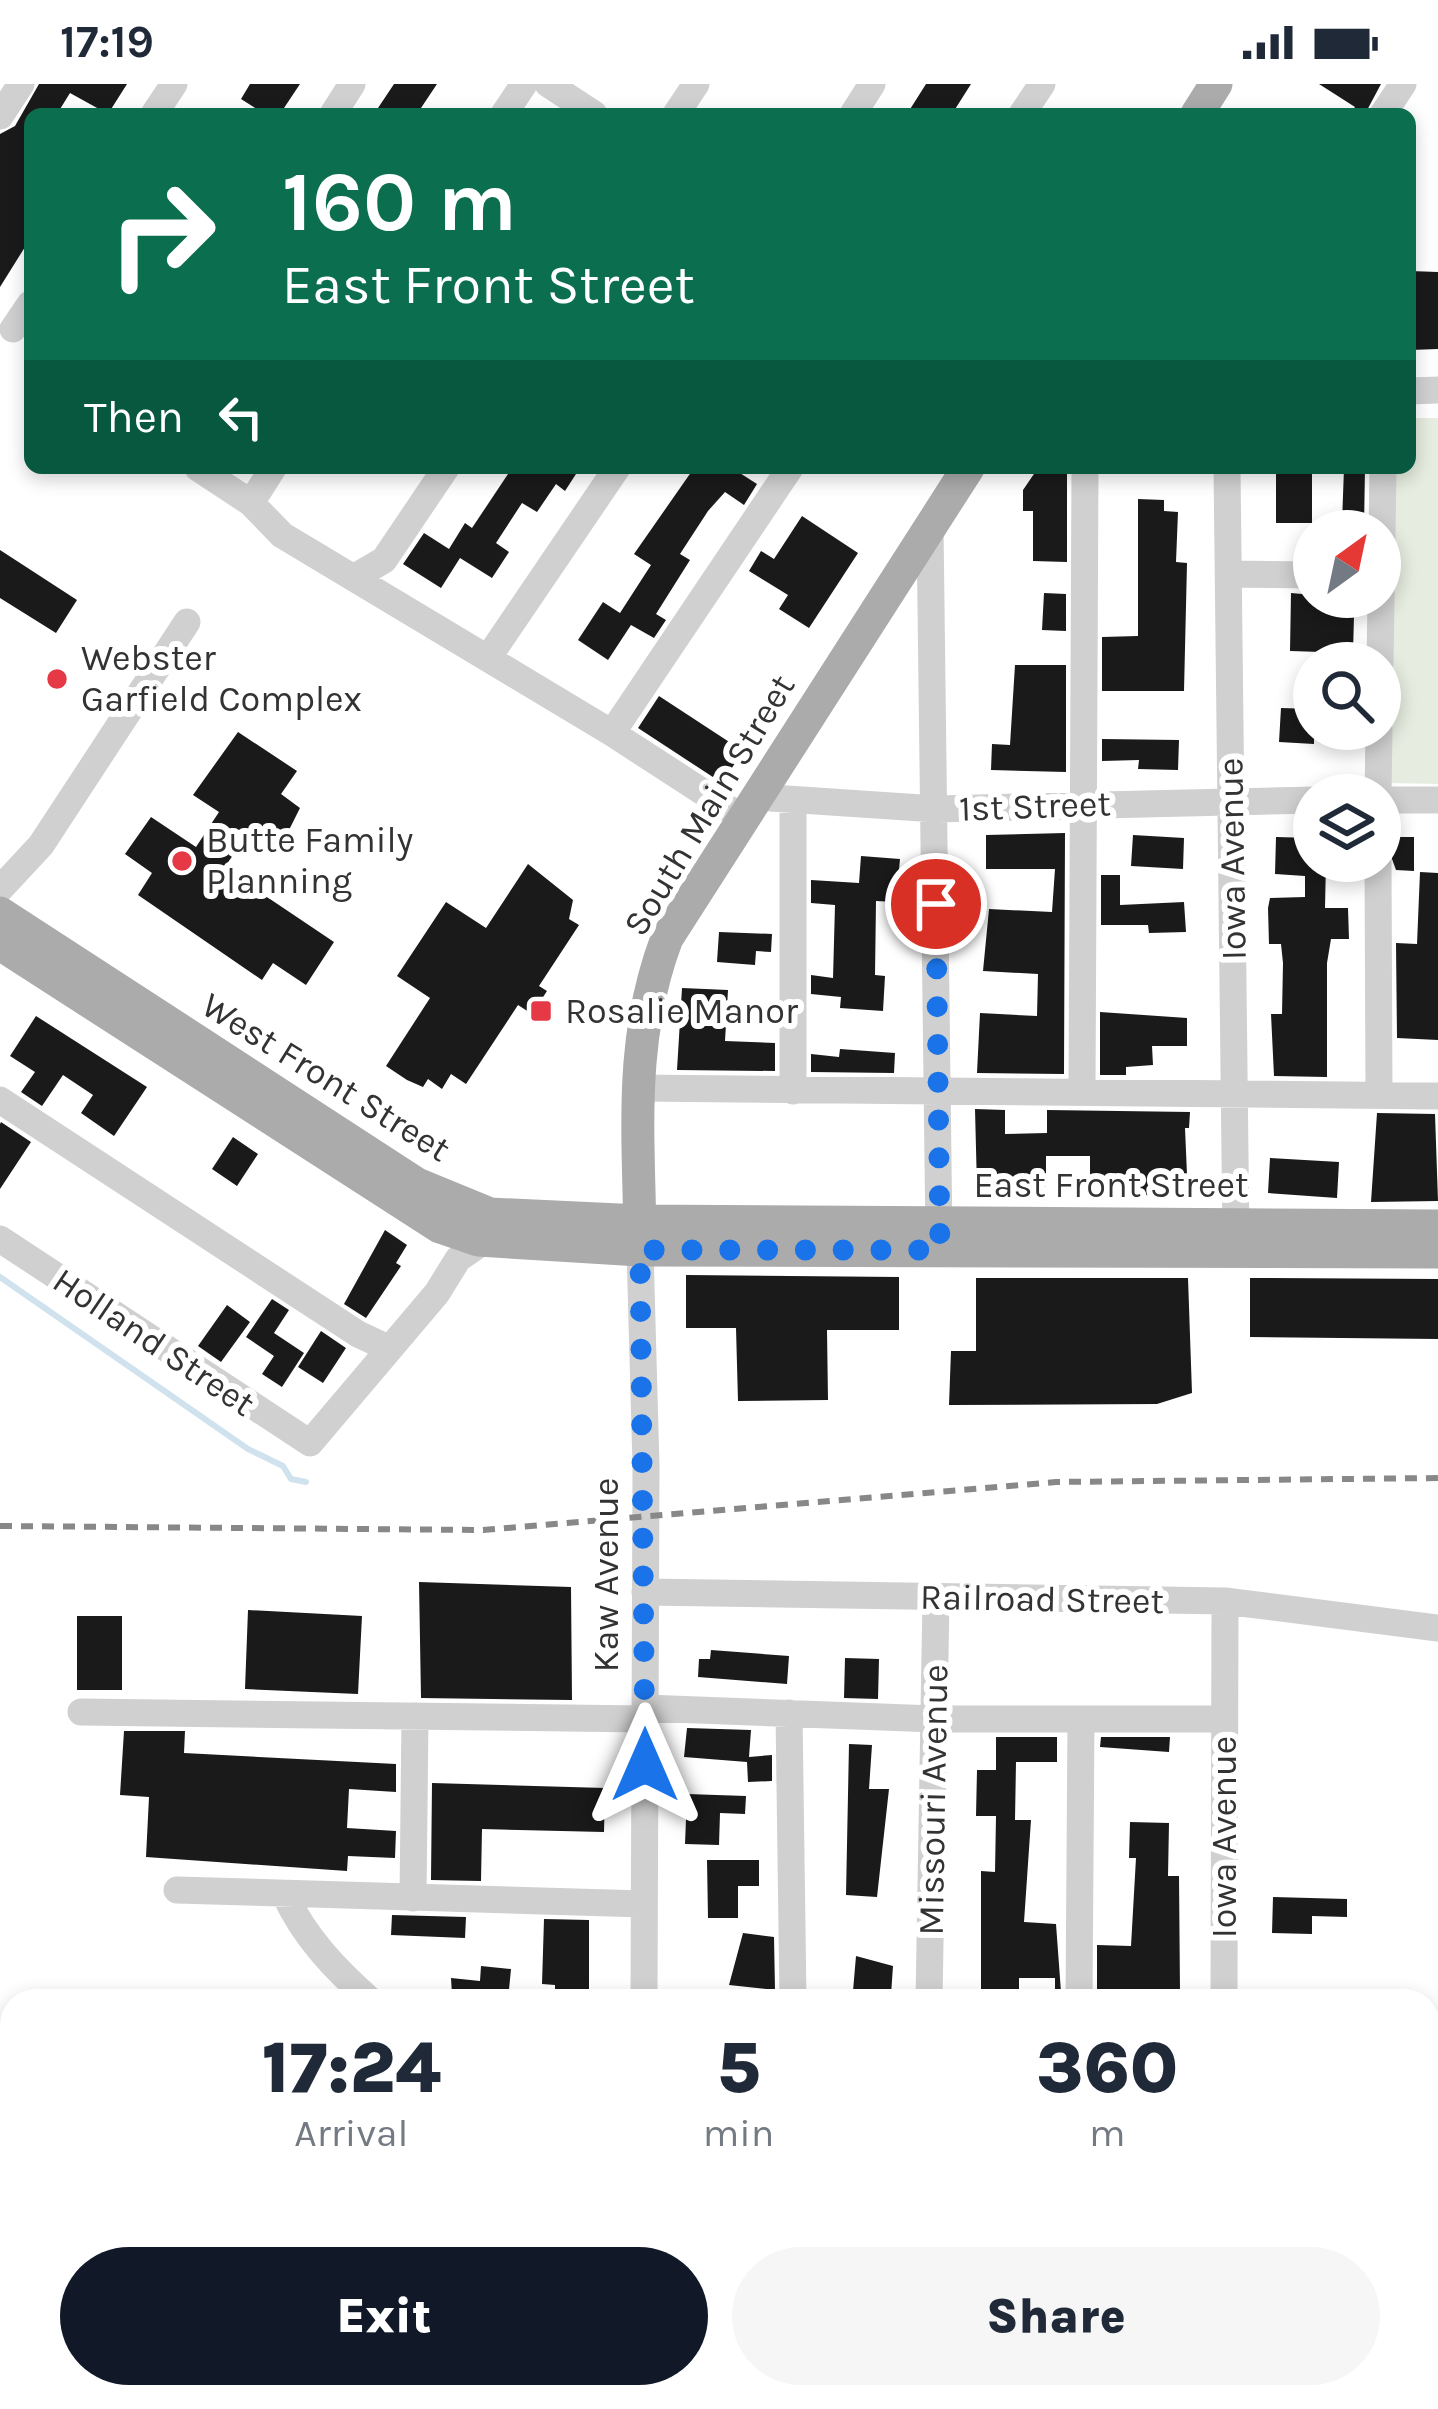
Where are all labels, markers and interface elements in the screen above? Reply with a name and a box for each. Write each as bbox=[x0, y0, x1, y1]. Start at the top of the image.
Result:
text: 17:19 bbox=[60, 16, 154, 68]
text: 160 m bbox=[282, 153, 517, 251]
icon: right bbox=[84, 156, 240, 312]
text: East Front Street bbox=[282, 253, 695, 317]
icon: left bbox=[208, 384, 274, 450]
text: Then bbox=[84, 391, 184, 443]
north arrow bbox=[1293, 510, 1401, 618]
map controls bbox=[1293, 510, 1401, 882]
place label: Webster Garfield Complex bbox=[81, 637, 362, 720]
button: search bbox=[1293, 642, 1401, 750]
marker: Webster Garfield Complex bbox=[44, 666, 70, 692]
street label: South Main Street bbox=[614, 667, 804, 943]
street label: Iowa Avenue bbox=[1209, 757, 1255, 961]
button: layers bbox=[1293, 774, 1401, 882]
street label: 1st Street bbox=[958, 782, 1112, 830]
place label: Butte Family Planning bbox=[206, 819, 414, 902]
marker: Butte Family Planning bbox=[169, 848, 195, 874]
pin bbox=[885, 853, 987, 955]
icon: arrive bbox=[903, 871, 969, 937]
street label: West Front Street bbox=[194, 984, 458, 1170]
place label: Rosalie Manor bbox=[565, 990, 799, 1032]
marker: Rosalie Manor bbox=[528, 998, 554, 1024]
street label: East Front Street bbox=[973, 1164, 1249, 1206]
street label: Holland Street bbox=[45, 1259, 263, 1425]
street label: Kaw Avenue bbox=[585, 1478, 627, 1672]
street label: Railroad Street bbox=[920, 1576, 1164, 1622]
street label: Missouri Avenue bbox=[910, 1664, 956, 1936]
position arrow bbox=[582, 1702, 708, 1828]
street label: Iowa Avenue bbox=[1203, 1736, 1245, 1938]
text: 17:24 bbox=[262, 2026, 441, 2110]
text: 5 bbox=[717, 2026, 760, 2110]
text: 360 bbox=[1036, 2026, 1178, 2110]
text: Arrival bbox=[294, 2110, 408, 2156]
text: min bbox=[703, 2110, 774, 2156]
text: m bbox=[1089, 2110, 1125, 2156]
button: Exit bbox=[60, 2247, 708, 2385]
button: Share bbox=[732, 2247, 1380, 2385]

